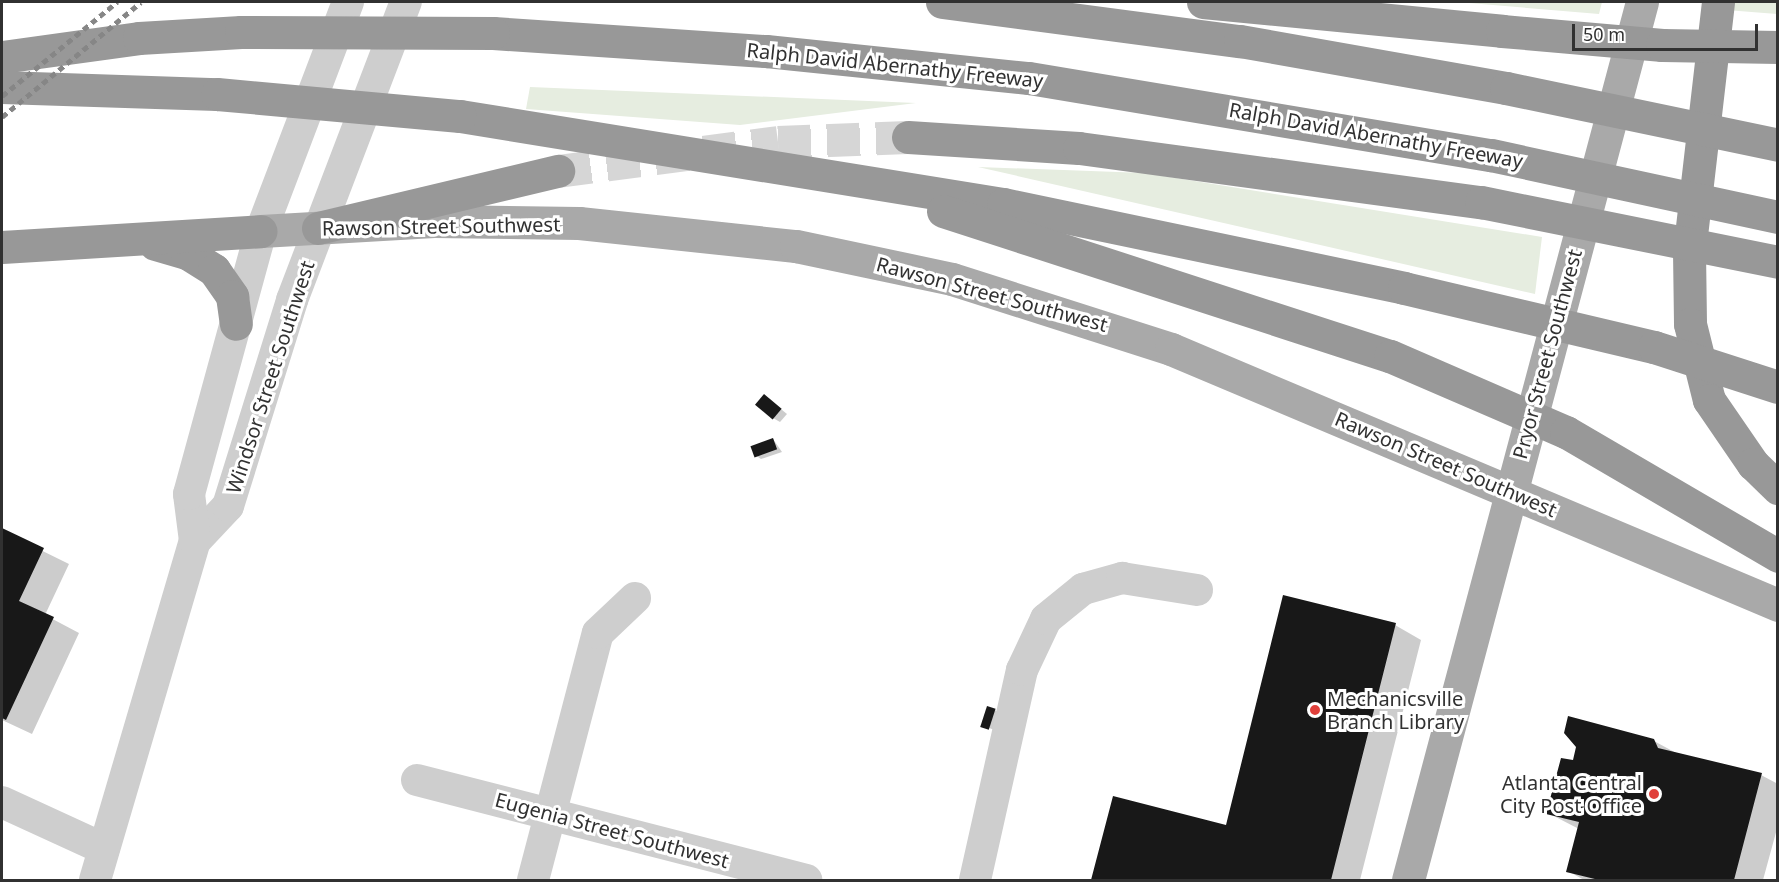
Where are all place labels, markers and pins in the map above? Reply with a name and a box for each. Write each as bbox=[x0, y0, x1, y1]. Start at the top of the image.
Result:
place label: Mechanicsville Branch Library bbox=[1327, 686, 1464, 733]
marker: Mechanicsville Branch Library bbox=[1308, 703, 1322, 717]
place label: Atlanta Central City Post Office bbox=[1500, 771, 1642, 818]
marker: Atlanta Central City Post Office bbox=[1647, 787, 1661, 801]

